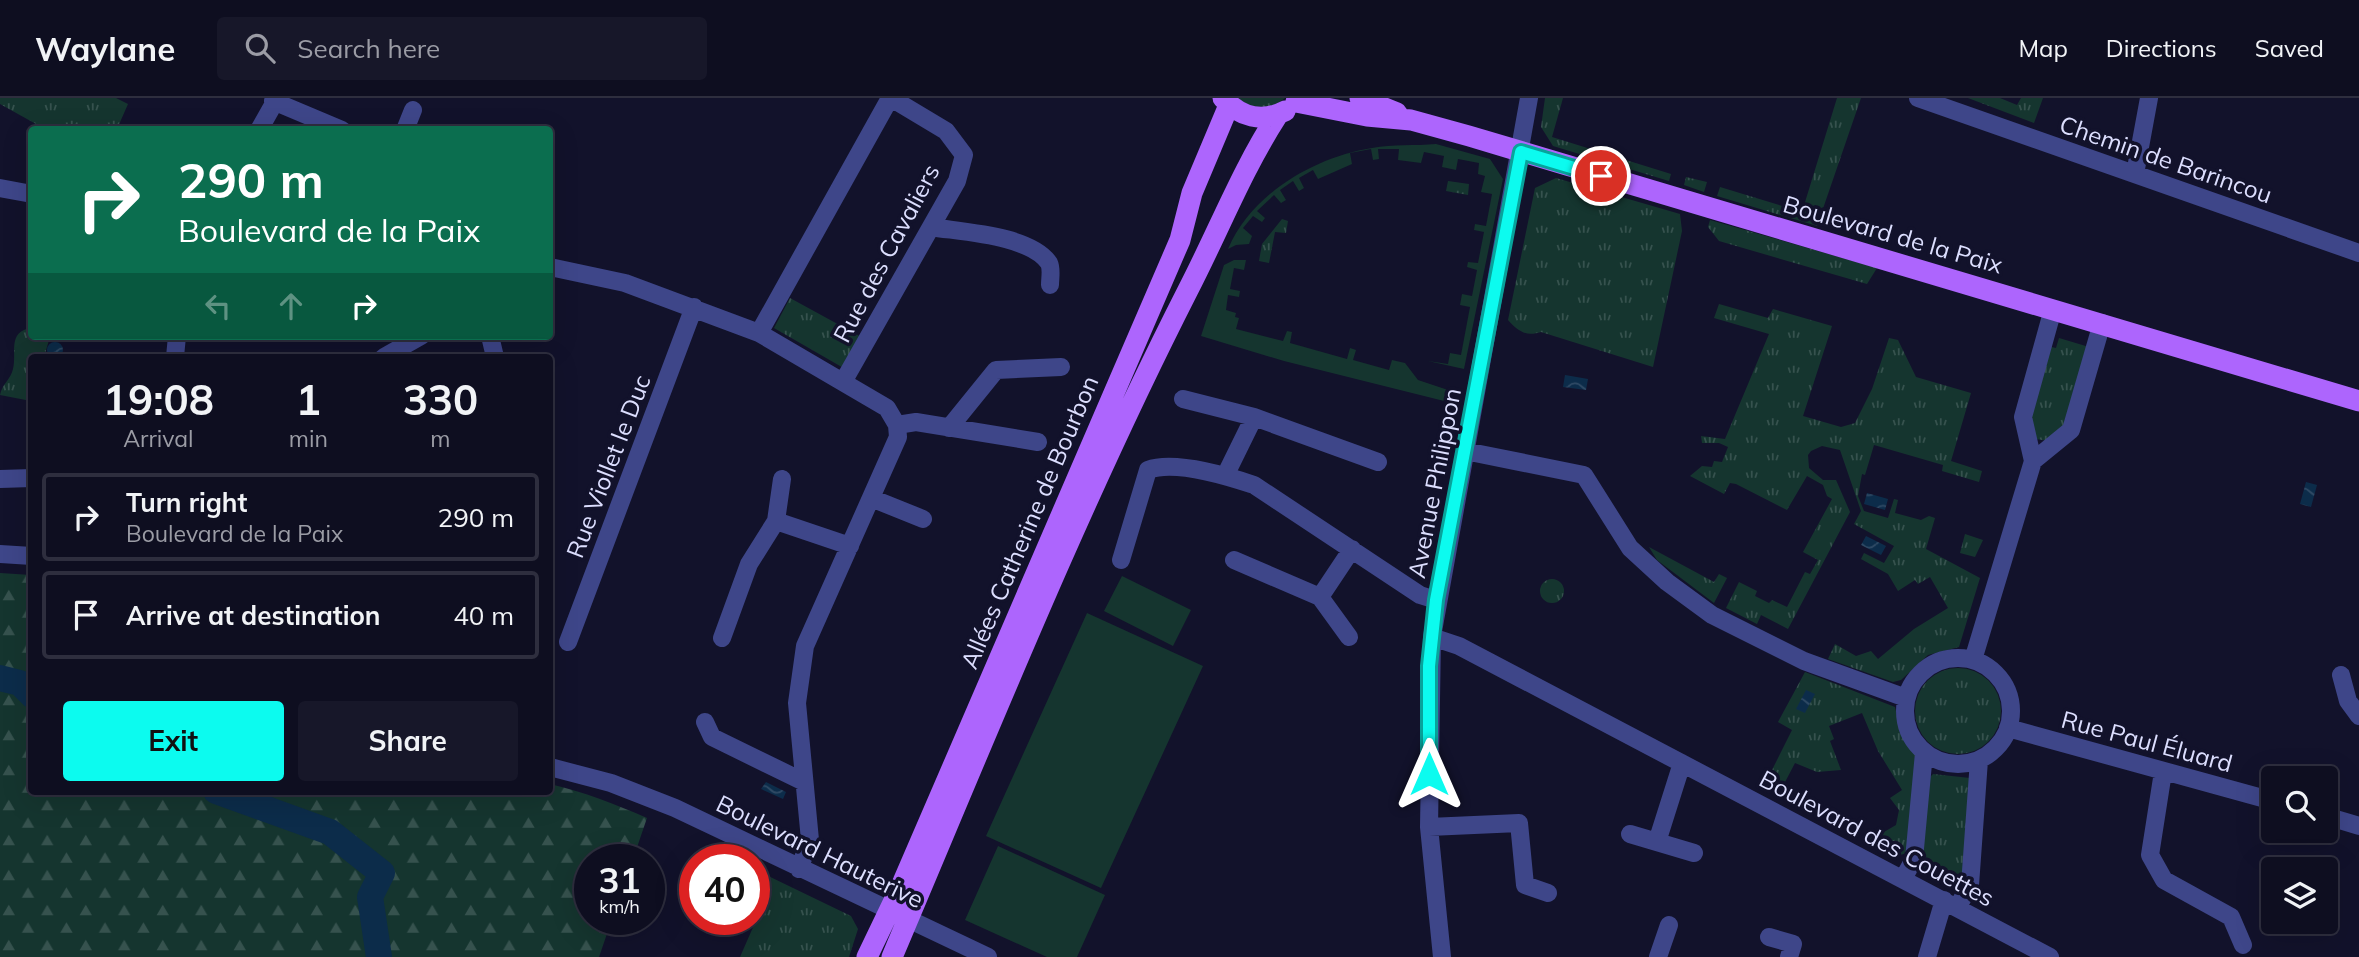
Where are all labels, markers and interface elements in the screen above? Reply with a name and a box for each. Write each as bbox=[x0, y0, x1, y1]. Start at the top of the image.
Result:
search box bbox=[217, 17, 707, 80]
text: Waylane bbox=[35, 28, 175, 69]
icon: search bbox=[241, 29, 279, 67]
text: Search here bbox=[297, 32, 440, 65]
text: Map bbox=[2018, 33, 2068, 63]
text: Directions bbox=[2106, 33, 2217, 63]
text: Saved bbox=[2255, 33, 2324, 63]
street label: Chemin de Barincou bbox=[2056, 109, 2276, 209]
pin bbox=[1571, 146, 1631, 206]
text: 290 m bbox=[178, 149, 324, 210]
icon: right bbox=[63, 154, 154, 245]
icon: arrive bbox=[1582, 157, 1620, 195]
street label: Rue des Cavaliers bbox=[826, 159, 946, 347]
street label: Boulevard de la Paix bbox=[1780, 188, 2006, 280]
text: Boulevard de la Paix bbox=[178, 210, 480, 250]
icon: left bbox=[199, 287, 237, 325]
icon: ahead bbox=[272, 287, 310, 325]
icon: right bbox=[345, 287, 383, 325]
street label: Rue Viollet le Duc bbox=[559, 370, 657, 562]
street label: Allées Catherine de Bourbon bbox=[954, 371, 1104, 673]
text: 19:08 bbox=[103, 373, 214, 426]
text: 1 bbox=[296, 373, 321, 426]
text: 330 bbox=[403, 373, 478, 426]
street label: Avenue Philippon bbox=[1401, 385, 1467, 581]
text: Arrival bbox=[123, 424, 194, 453]
text: min bbox=[289, 424, 328, 453]
text: m bbox=[430, 424, 451, 453]
text: Turn right bbox=[126, 486, 247, 519]
icon: right bbox=[67, 498, 105, 536]
text: 290 m bbox=[438, 501, 514, 534]
text: Boulevard de la Paix bbox=[126, 519, 343, 548]
icon: arrive bbox=[67, 596, 105, 634]
text: Arrive at destination bbox=[126, 599, 381, 632]
text: 40 m bbox=[453, 599, 514, 632]
button: Exit bbox=[63, 701, 284, 781]
button: Share bbox=[298, 701, 518, 781]
street label: Rue Paul Éluard bbox=[2058, 704, 2236, 778]
position arrow bbox=[1392, 737, 1466, 811]
street label: Boulevard des Couettes bbox=[1754, 763, 2000, 913]
map controls bbox=[2261, 766, 2338, 934]
button: search bbox=[2261, 766, 2338, 843]
street label: Boulevard Hauterive bbox=[712, 788, 928, 914]
speed limit sign: 40 bbox=[679, 844, 770, 935]
button: layers bbox=[2261, 857, 2338, 934]
text: 31 bbox=[598, 858, 641, 902]
text: km/h bbox=[599, 895, 640, 918]

